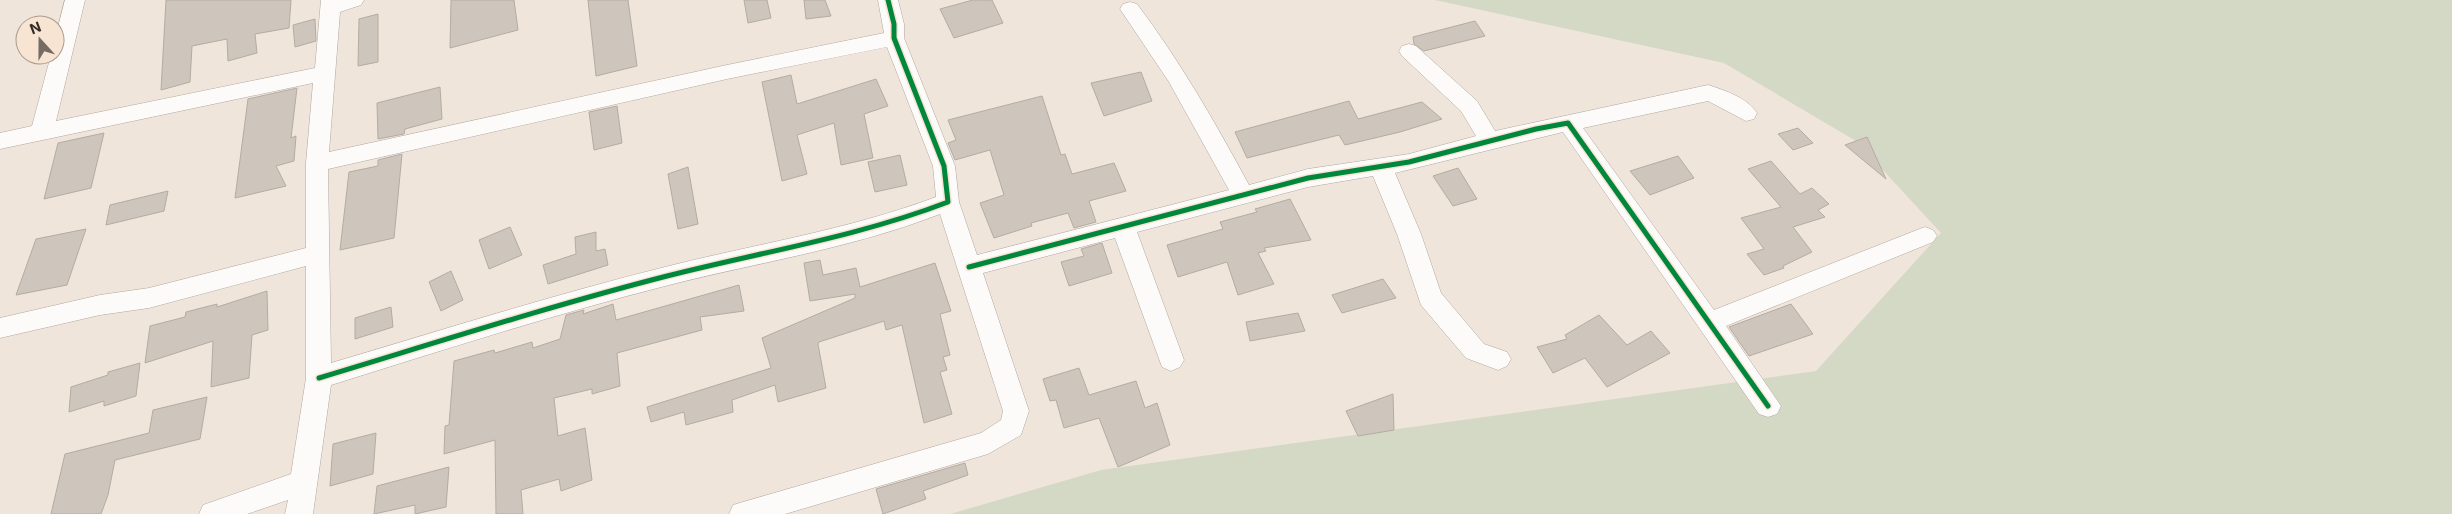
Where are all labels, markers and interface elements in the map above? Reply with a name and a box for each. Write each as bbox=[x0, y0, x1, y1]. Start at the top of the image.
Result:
north arrow bbox=[15, 15, 65, 65]
text: N bbox=[27, 18, 43, 37]

